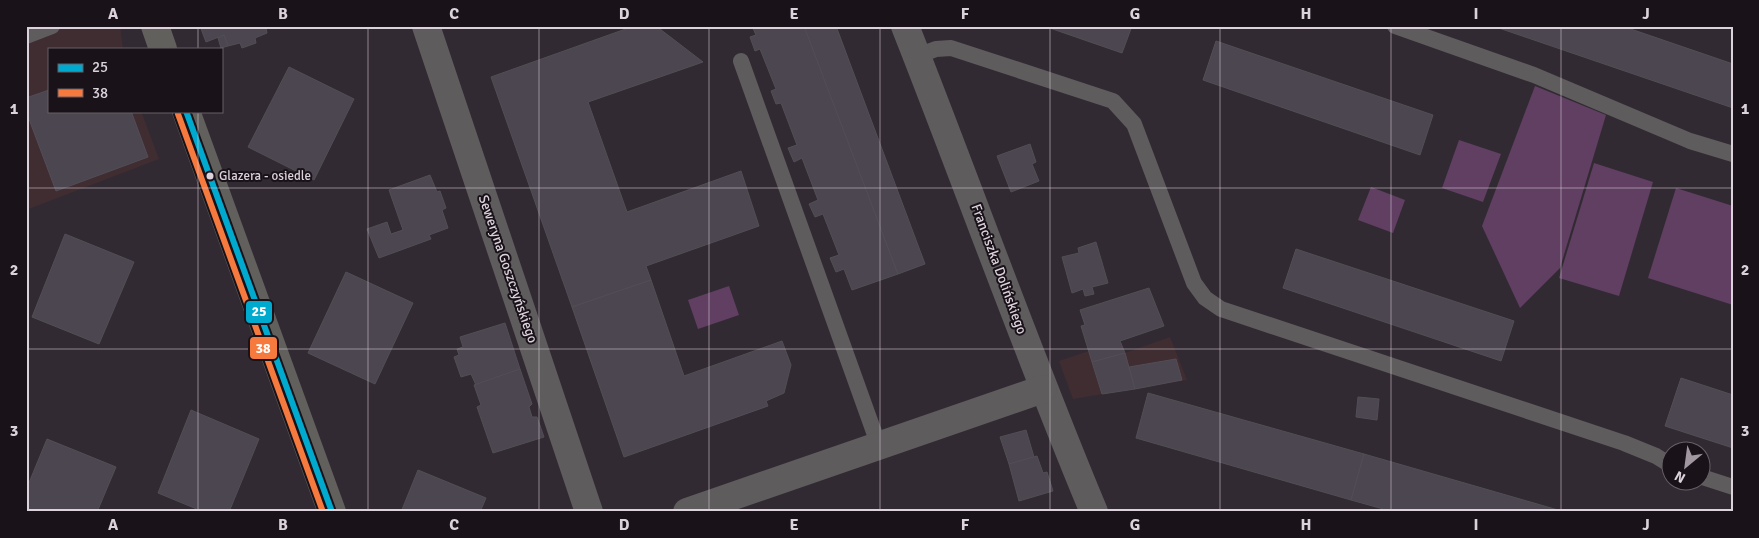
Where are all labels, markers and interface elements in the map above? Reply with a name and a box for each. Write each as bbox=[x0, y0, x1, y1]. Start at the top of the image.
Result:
text: A bbox=[108, 4, 119, 24]
text: B bbox=[278, 4, 288, 24]
text: C bbox=[449, 4, 459, 24]
text: D bbox=[619, 4, 630, 24]
text: E bbox=[789, 4, 799, 24]
text: F bbox=[961, 4, 970, 24]
text: G bbox=[1130, 4, 1140, 24]
text: H bbox=[1301, 4, 1311, 24]
text: I bbox=[1473, 4, 1479, 24]
text: J bbox=[1642, 4, 1650, 24]
legend bbox=[48, 48, 222, 112]
text: 25 bbox=[92, 58, 108, 76]
text: 38 bbox=[92, 84, 108, 102]
text: 1 bbox=[10, 99, 19, 119]
text: 1 bbox=[1741, 99, 1750, 119]
place label: Glazera - osiedle bbox=[219, 168, 311, 184]
marker: Glazera - osiedle bbox=[205, 171, 215, 181]
street label: Seweryna Goszczyńskiego bbox=[475, 193, 541, 345]
street label: Franciszka Dolińskiego bbox=[968, 202, 1030, 336]
text: 2 bbox=[10, 260, 18, 280]
text: 2 bbox=[1741, 260, 1749, 280]
line badge: 25 bbox=[245, 300, 273, 324]
text: 25 bbox=[251, 303, 267, 320]
line badge: 38 bbox=[249, 336, 278, 360]
text: 38 bbox=[255, 340, 271, 357]
text: 3 bbox=[10, 421, 18, 441]
text: 3 bbox=[1741, 421, 1749, 441]
north arrow bbox=[1662, 440, 1712, 490]
text: N bbox=[1672, 467, 1688, 487]
text: A bbox=[108, 515, 119, 535]
text: B bbox=[278, 515, 288, 535]
text: C bbox=[449, 515, 459, 535]
text: D bbox=[619, 515, 630, 535]
text: E bbox=[789, 515, 799, 535]
text: F bbox=[961, 515, 970, 535]
text: G bbox=[1130, 515, 1140, 535]
text: H bbox=[1301, 515, 1311, 535]
text: I bbox=[1473, 515, 1479, 535]
text: J bbox=[1642, 515, 1650, 535]

